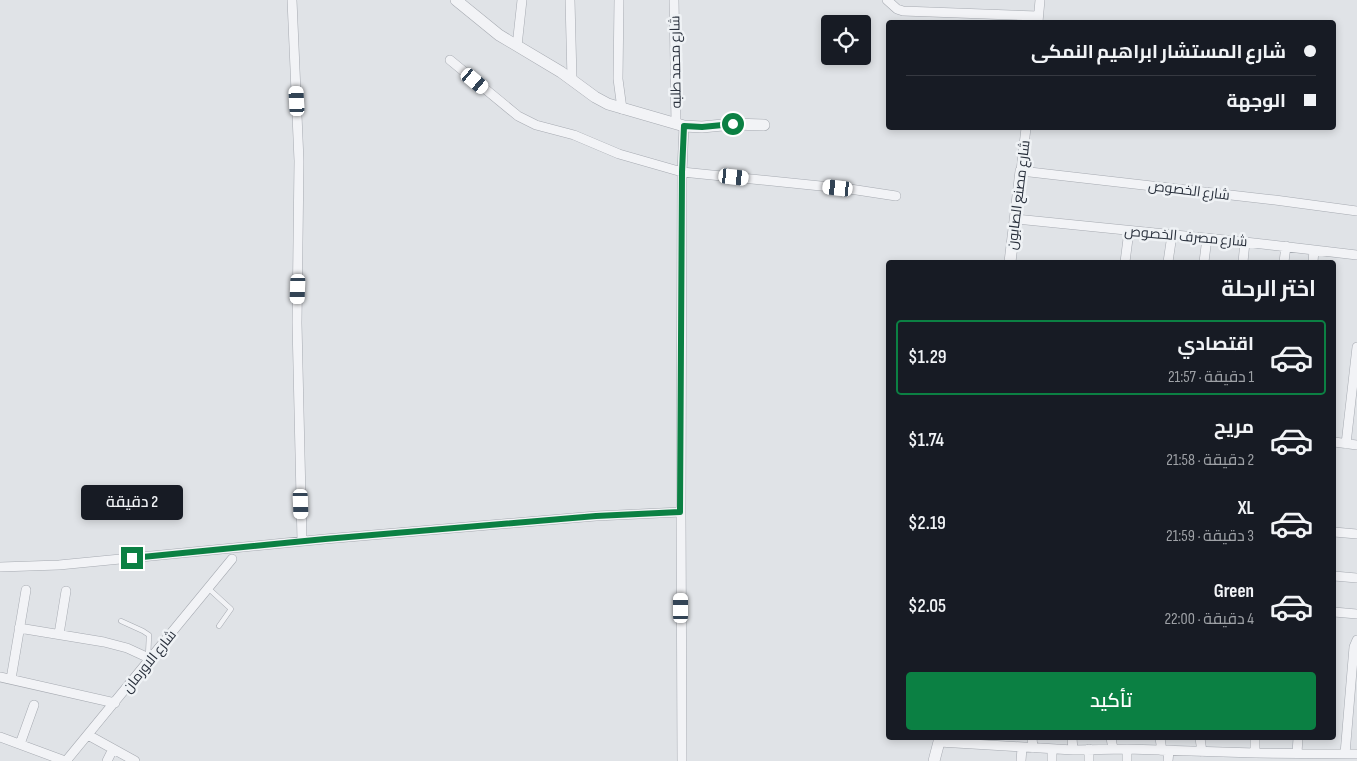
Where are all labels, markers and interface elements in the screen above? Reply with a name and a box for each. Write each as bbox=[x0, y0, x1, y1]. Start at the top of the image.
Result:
street label: شارع محمد طلبه bbox=[666, 15, 685, 109]
map controls bbox=[821, 15, 871, 65]
button: locate bbox=[821, 15, 871, 65]
text: شارع المستشار ابراهيم النمكى bbox=[1031, 41, 1286, 64]
car bbox=[458, 66, 491, 96]
car bbox=[288, 86, 305, 116]
text: الوجهة bbox=[1226, 90, 1286, 113]
route start bbox=[722, 113, 744, 135]
street label: شارع مصنع الصابون bbox=[1003, 139, 1034, 251]
car bbox=[718, 168, 749, 186]
street label: شارع الخصوص bbox=[1147, 177, 1231, 204]
car bbox=[822, 179, 853, 197]
street label: شارع مصرف الخصوص bbox=[1124, 223, 1248, 250]
car bbox=[289, 274, 306, 304]
text: اختر الرحلة bbox=[1221, 276, 1316, 303]
text: اقتصادي bbox=[1178, 333, 1254, 356]
icon: car bbox=[1269, 335, 1314, 380]
text: $1.29 bbox=[908, 346, 947, 369]
text: 1 دقيقة · 21:57 bbox=[1168, 368, 1254, 387]
text: مريح bbox=[1214, 416, 1254, 439]
icon: car bbox=[1269, 418, 1314, 463]
text: $1.74 bbox=[908, 429, 944, 452]
text: 2 دقيقة · 21:58 bbox=[1166, 451, 1254, 470]
callout: 2 دقيقة bbox=[81, 486, 183, 520]
car bbox=[292, 489, 309, 519]
text: 2 دقيقة bbox=[106, 493, 158, 512]
text: XL bbox=[1238, 497, 1254, 520]
icon: car bbox=[1269, 501, 1314, 546]
text: $2.19 bbox=[908, 512, 946, 535]
text: 3 دقيقة · 21:59 bbox=[1166, 527, 1254, 546]
route end bbox=[121, 547, 143, 569]
text: Green bbox=[1214, 580, 1254, 603]
icon: car bbox=[1269, 584, 1314, 629]
car bbox=[673, 593, 688, 623]
text: $2.05 bbox=[908, 595, 946, 618]
text: 4 دقيقة · 22:00 bbox=[1164, 610, 1254, 629]
street label: شارع الاورمان bbox=[119, 626, 180, 696]
button: تأكيد bbox=[906, 672, 1316, 730]

